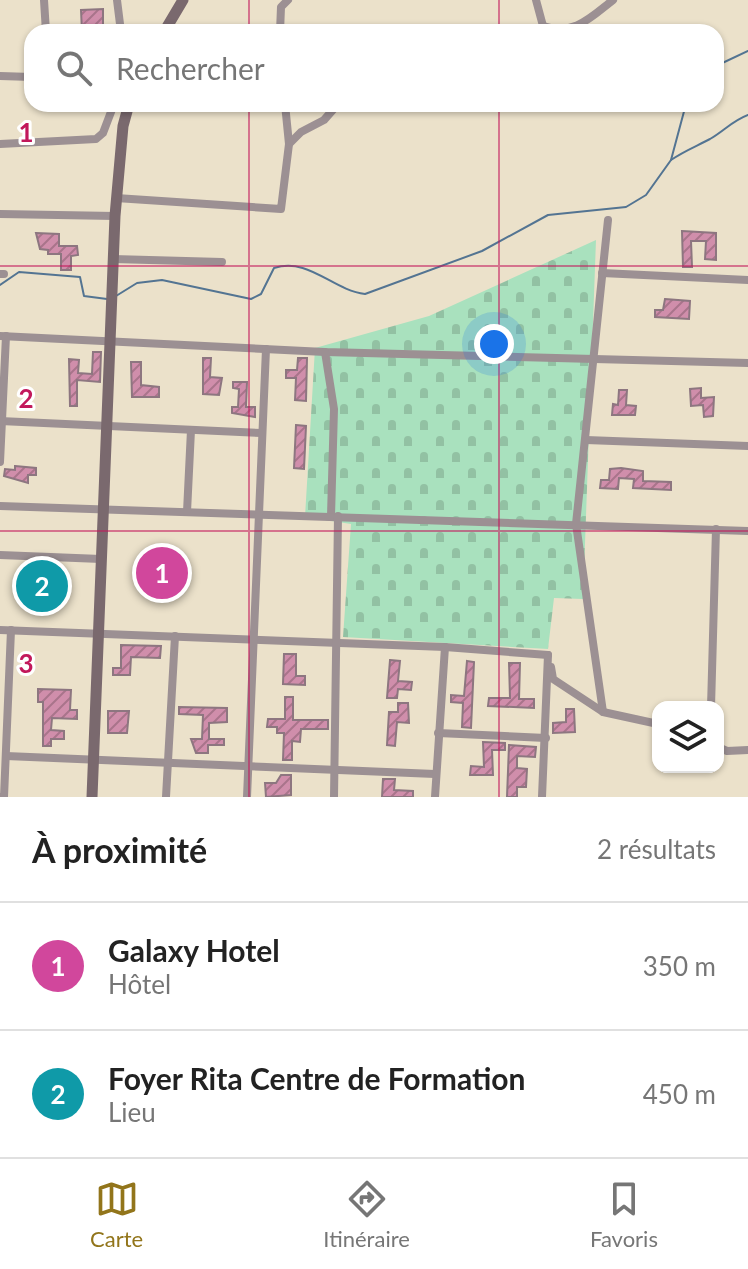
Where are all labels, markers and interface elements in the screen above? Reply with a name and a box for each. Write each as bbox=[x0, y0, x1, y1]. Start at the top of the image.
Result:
search box bbox=[24, 24, 724, 112]
icon: search bbox=[52, 46, 96, 90]
text: Rechercher bbox=[116, 50, 265, 86]
text: 1 bbox=[18, 116, 34, 148]
your location bbox=[474, 324, 514, 364]
text: 2 bbox=[18, 382, 34, 414]
pin: 1 bbox=[136, 543, 188, 603]
pin: 2 bbox=[16, 556, 68, 616]
text: 3 bbox=[18, 647, 34, 679]
map controls bbox=[652, 701, 724, 773]
button: layers bbox=[652, 701, 724, 773]
text: À proximité bbox=[32, 829, 207, 870]
text: 2 résultats bbox=[597, 833, 716, 865]
text: Galaxy Hotel bbox=[108, 932, 280, 968]
text: 1 bbox=[50, 950, 66, 982]
text: 350 m bbox=[643, 950, 716, 982]
text: Hôtel bbox=[108, 968, 171, 1000]
text: Foyer Rita Centre de Formation bbox=[108, 1060, 525, 1096]
text: 2 bbox=[50, 1078, 66, 1110]
text: 450 m bbox=[643, 1078, 716, 1110]
text: Lieu bbox=[108, 1096, 156, 1128]
tab: Carte bbox=[90, 1177, 143, 1252]
tab: Itinéraire bbox=[323, 1177, 410, 1252]
tab: Favoris bbox=[590, 1177, 658, 1252]

